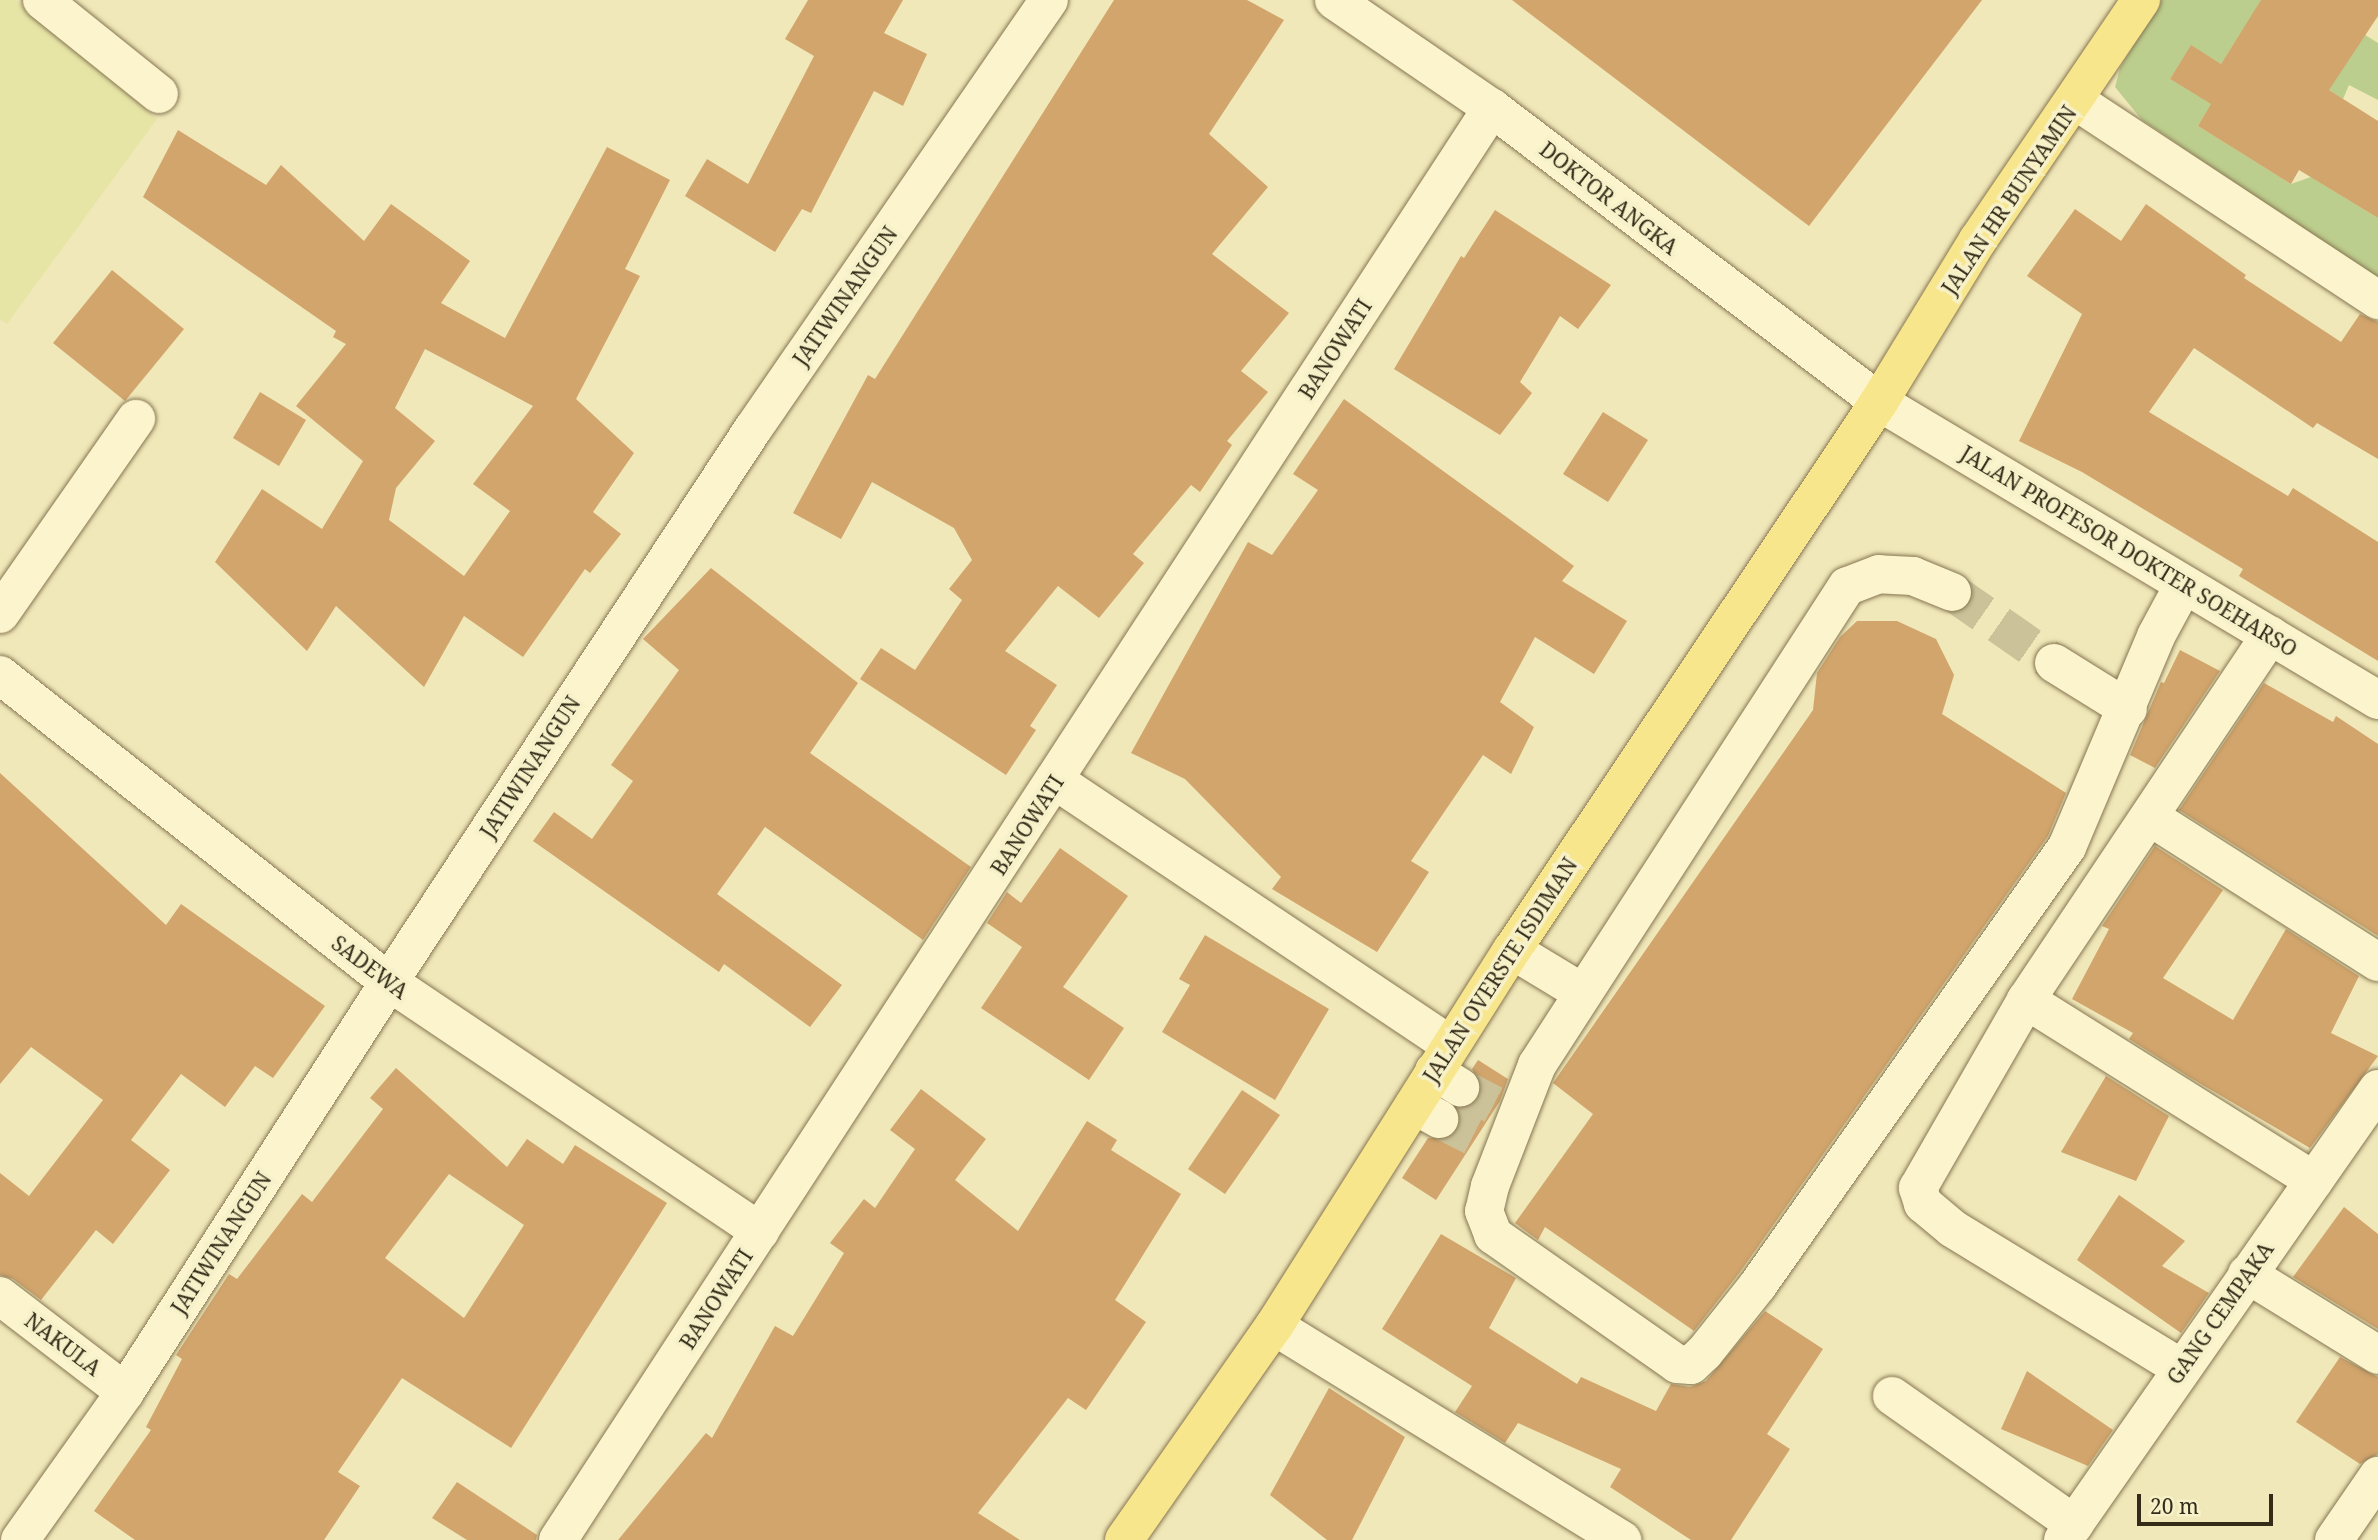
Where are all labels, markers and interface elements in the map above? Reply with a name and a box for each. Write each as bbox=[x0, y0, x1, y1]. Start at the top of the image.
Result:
street label: JALAN HR BUNYAMIN bbox=[1936, 101, 2082, 299]
street label: DOKTOR ANGKA bbox=[1535, 136, 1683, 260]
street label: JATIWINANGUN bbox=[788, 222, 902, 370]
street label: BANOWATI bbox=[1293, 294, 1377, 404]
street label: JALAN PROFESOR DOKTER SOEHARSO bbox=[1956, 440, 2302, 662]
street label: JATIWINANGUN bbox=[475, 691, 585, 843]
street label: BANOWATI bbox=[985, 770, 1069, 880]
street label: JALAN OVERSTE ISDIMAN bbox=[1418, 853, 1582, 1087]
street label: SADEWA bbox=[327, 930, 413, 1004]
street label: JATIWINANGUN bbox=[166, 1167, 276, 1319]
street label: GANG CEMPAKA bbox=[2162, 1237, 2278, 1389]
street label: BANOWATI bbox=[674, 1244, 758, 1354]
street label: NAKULA bbox=[20, 1307, 106, 1381]
scale bar bbox=[2140, 1480, 2276, 1524]
text: 20 m bbox=[2150, 1492, 2199, 1520]

